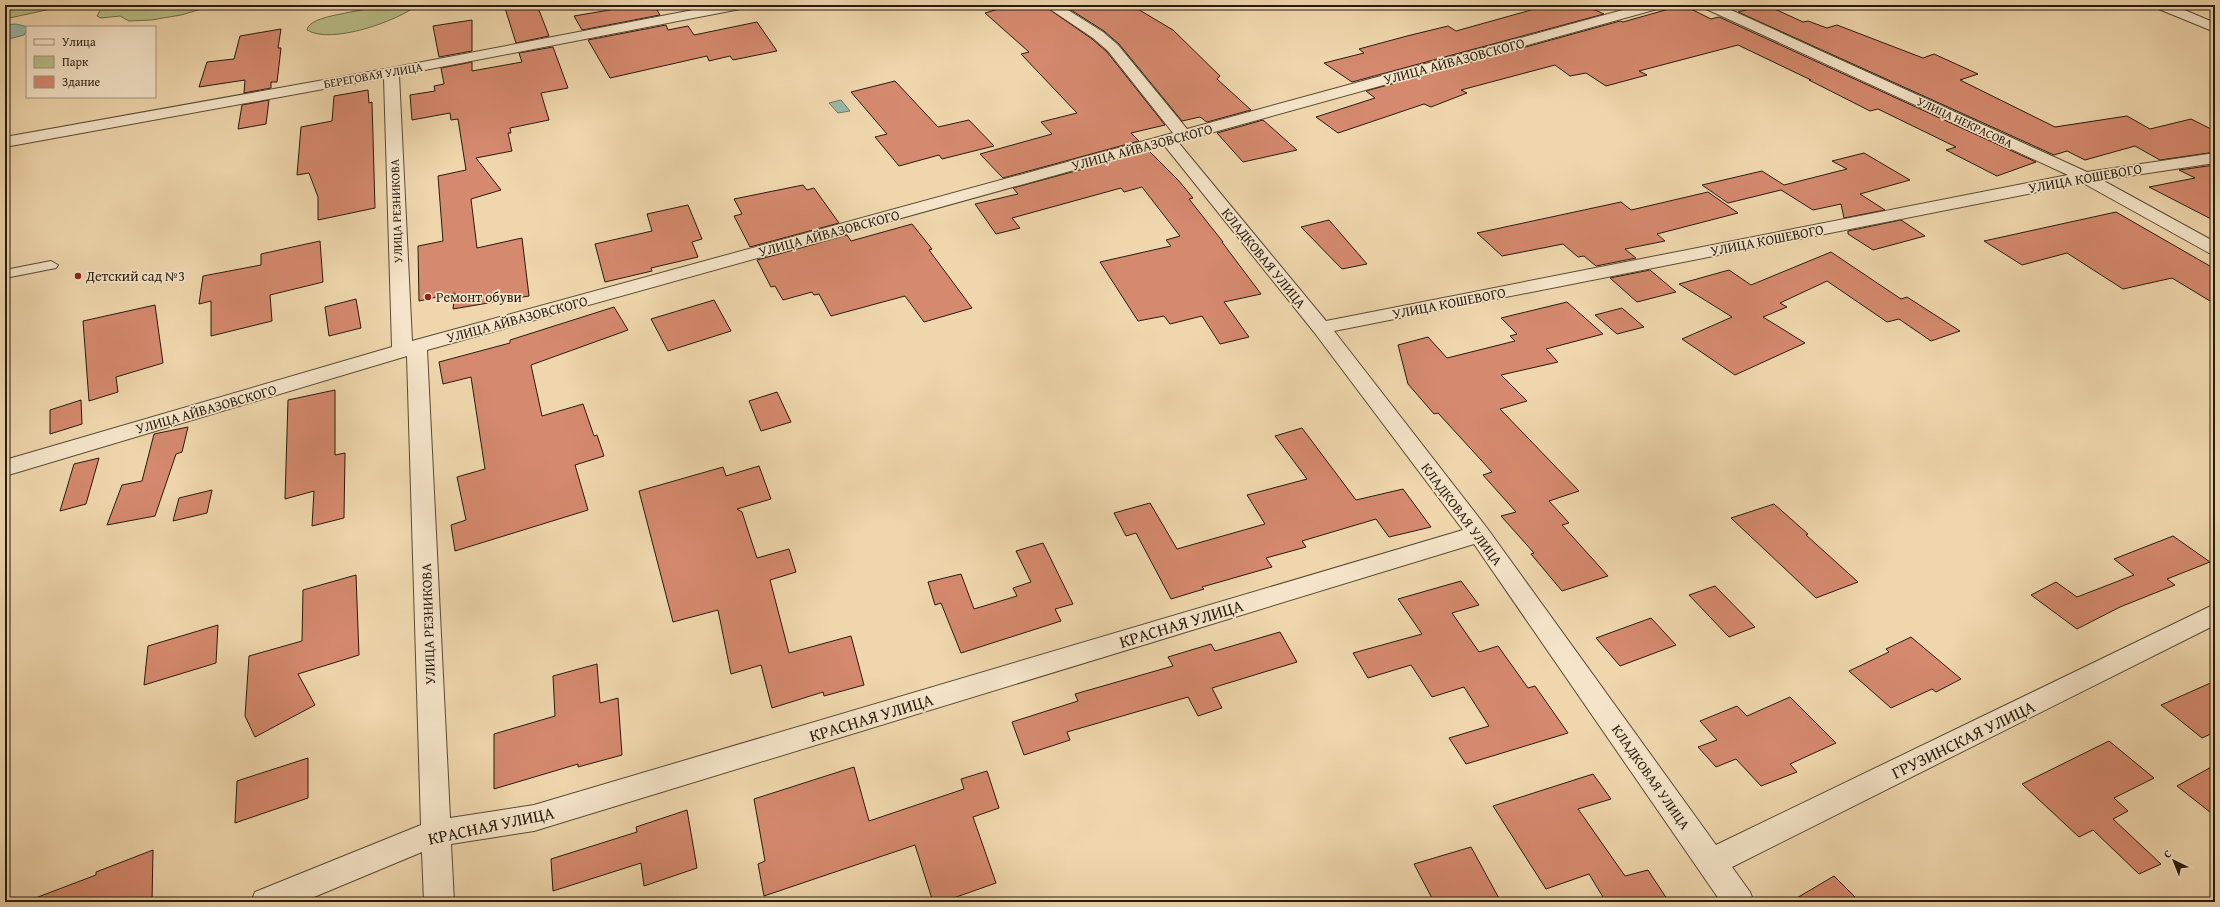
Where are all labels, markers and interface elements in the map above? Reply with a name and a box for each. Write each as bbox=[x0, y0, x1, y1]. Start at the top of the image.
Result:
legend bbox=[26, 26, 156, 98]
text: Улица bbox=[62, 33, 96, 50]
street label: УЛИЦА АЙВАЗОВСКОГО bbox=[1381, 33, 1527, 89]
text: Парк bbox=[62, 53, 89, 70]
street label: БЕРЕГОВАЯ УЛИЦА bbox=[322, 58, 425, 92]
text: Здание bbox=[62, 73, 101, 90]
street label: УЛИЦА НЕКРАСОВА bbox=[1914, 92, 2016, 152]
street label: УЛИЦА АЙВАЗОВСКОГО bbox=[1069, 119, 1215, 175]
street label: УЛИЦА РЕЗНИКОВА bbox=[386, 158, 406, 263]
street label: УЛИЦА КОШЕВОГО bbox=[2027, 158, 2143, 198]
street label: КЛАДКОВАЯ УЛИЦА bbox=[1217, 203, 1311, 313]
street label: УЛИЦА АЙВАЗОВСКОГО bbox=[756, 205, 902, 261]
street label: УЛИЦА КОШЕВОГО bbox=[1709, 219, 1825, 261]
place label: Детский сад №3 bbox=[85, 266, 185, 286]
marker: Детский сад №3 bbox=[73, 271, 83, 281]
street label: УЛИЦА КОШЕВОГО bbox=[1391, 282, 1507, 324]
place label: Ремонт обуви bbox=[436, 287, 522, 307]
street label: УЛИЦА АЙВАЗОВСКОГО bbox=[444, 291, 590, 347]
marker: Ремонт обуви bbox=[423, 292, 433, 302]
street label: УЛИЦА АЙВАЗОВСКОГО bbox=[133, 379, 279, 439]
street label: КЛАДКОВАЯ УЛИЦА bbox=[1417, 458, 1508, 570]
street label: УЛИЦА РЕЗНИКОВА bbox=[416, 562, 440, 685]
street label: КРАСНАЯ УЛИЦА bbox=[1116, 592, 1247, 654]
street label: КРАСНАЯ УЛИЦА bbox=[806, 686, 937, 748]
street label: ГРУЗИНСКАЯ УЛИЦА bbox=[1887, 693, 2040, 785]
street label: КЛАДКОВАЯ УЛИЦА bbox=[1607, 720, 1695, 834]
street label: КРАСНАЯ УЛИЦА bbox=[426, 799, 557, 851]
north arrow bbox=[2154, 841, 2194, 881]
text: С bbox=[2159, 846, 2175, 862]

